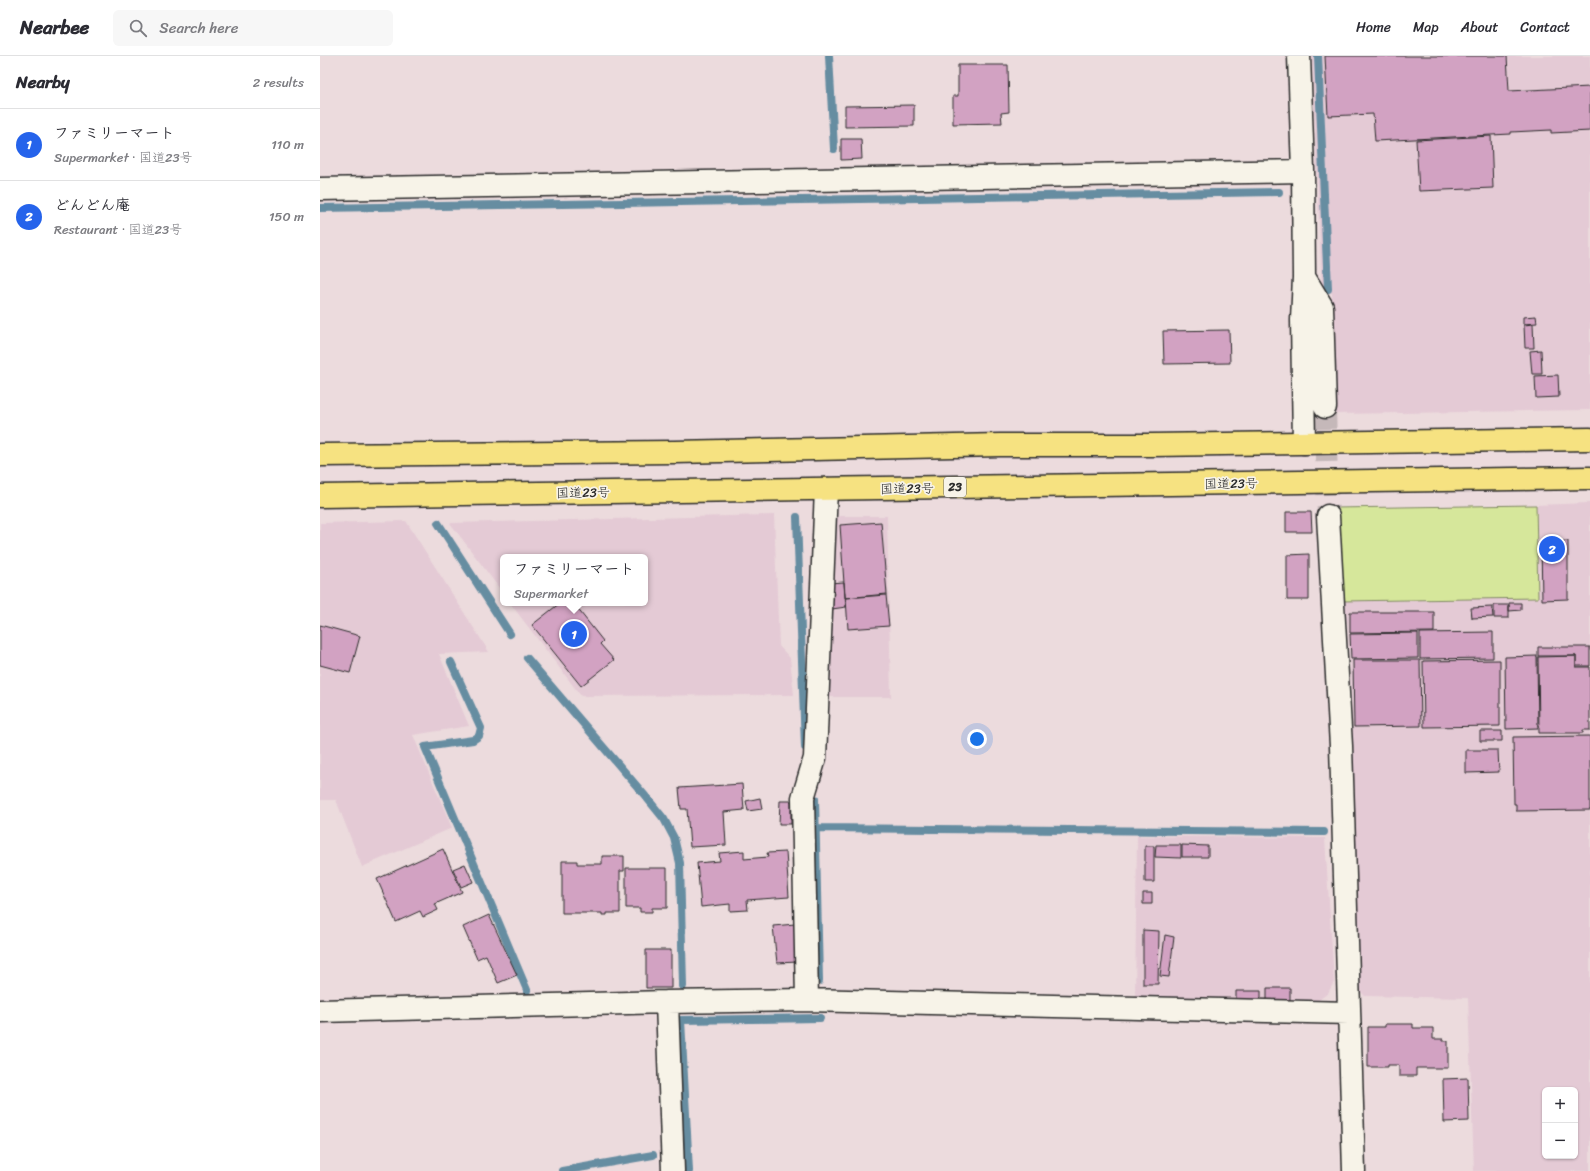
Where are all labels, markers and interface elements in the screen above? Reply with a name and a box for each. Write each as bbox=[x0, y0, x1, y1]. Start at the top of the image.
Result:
search box bbox=[113, 10, 393, 46]
text: Nearbee bbox=[20, 11, 89, 44]
text: Search here bbox=[159, 15, 238, 41]
text: Home bbox=[1356, 15, 1391, 40]
text: Map bbox=[1413, 15, 1439, 40]
text: About bbox=[1461, 15, 1498, 40]
text: Contact bbox=[1520, 15, 1570, 40]
icon: search bbox=[127, 17, 149, 39]
text: Nearby bbox=[16, 67, 70, 97]
text: 2 results bbox=[253, 71, 304, 94]
text: ファミリーマート bbox=[54, 120, 175, 146]
text: 1 bbox=[26, 133, 32, 156]
text: 110 m bbox=[271, 133, 304, 156]
text: Supermarket · 国道23号 bbox=[54, 146, 193, 169]
text: どんどん庵 bbox=[54, 192, 130, 218]
text: 2 bbox=[25, 205, 33, 228]
text: 150 m bbox=[269, 205, 304, 228]
text: Restaurant · 国道23号 bbox=[54, 218, 182, 241]
street label: 国道23号 bbox=[1204, 472, 1258, 495]
street label: 国道23号 bbox=[880, 477, 934, 500]
road number: 23 bbox=[944, 477, 966, 497]
street label: 国道23号 bbox=[556, 481, 610, 504]
pin: 2 bbox=[1539, 534, 1565, 564]
popup bbox=[500, 554, 648, 606]
text: ファミリーマート bbox=[514, 556, 634, 582]
text: Supermarket bbox=[514, 582, 588, 605]
pin: 1 bbox=[561, 619, 587, 649]
your location bbox=[967, 729, 987, 749]
map controls bbox=[1542, 1087, 1578, 1159]
button: + bbox=[1542, 1087, 1578, 1123]
button: − bbox=[1542, 1123, 1578, 1159]

